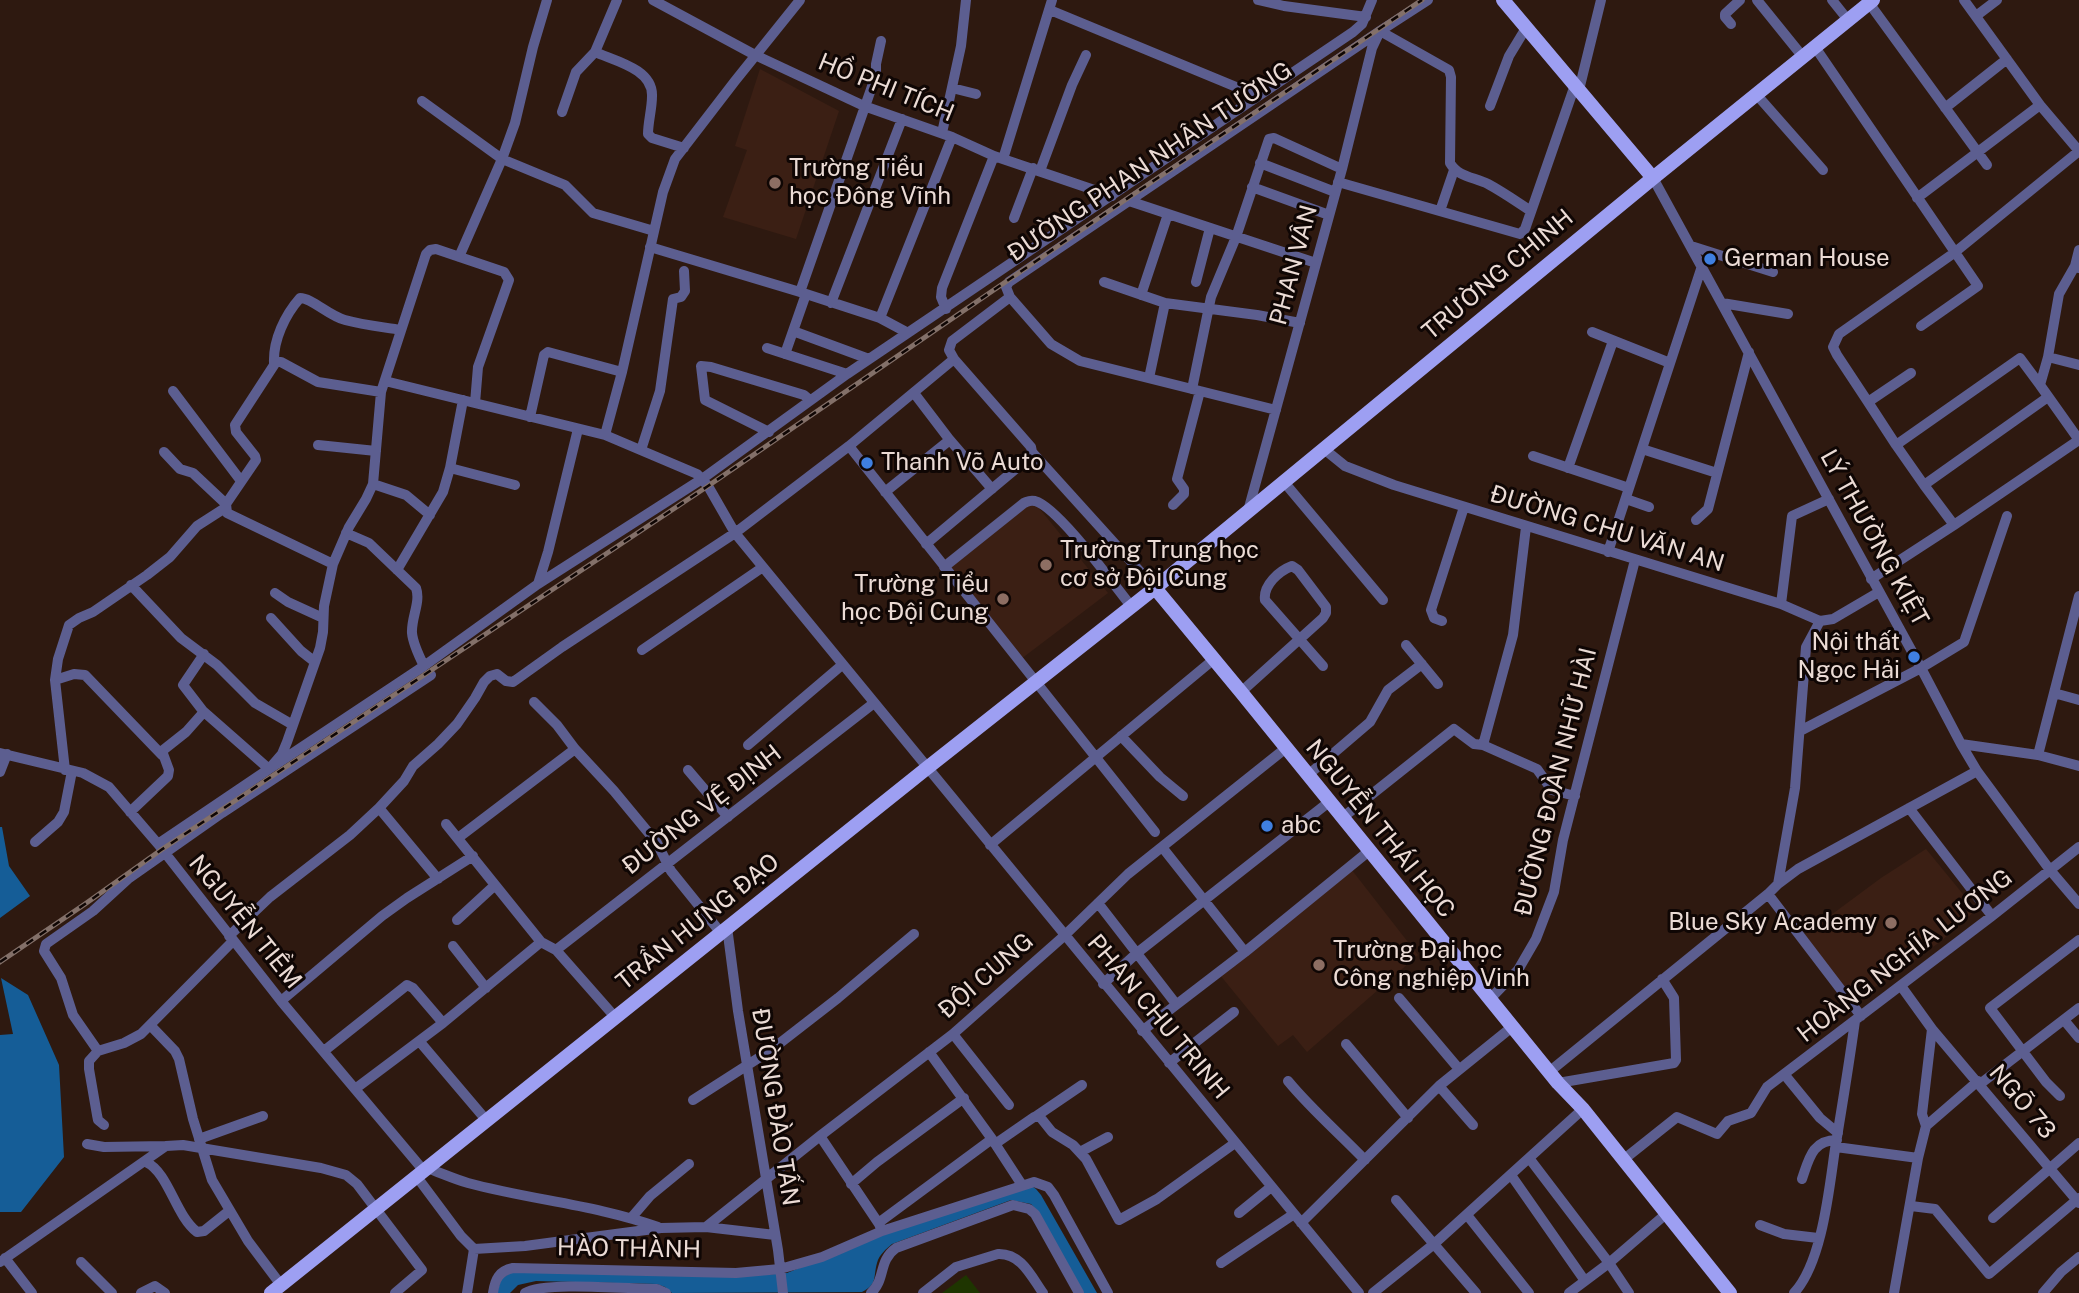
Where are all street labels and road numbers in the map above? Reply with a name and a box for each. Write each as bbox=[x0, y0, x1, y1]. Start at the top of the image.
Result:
street label: HỒ PHI TÍCH bbox=[814, 48, 958, 128]
street label: ĐƯỜNG PHAN NHÂN TƯỜNG bbox=[1002, 56, 1298, 268]
street label: PHAN VÂN bbox=[1264, 202, 1324, 328]
street label: TRƯỜNG CHINH bbox=[1417, 204, 1579, 346]
street label: LÝ THƯỜNG KIỆT bbox=[1814, 445, 1934, 631]
street label: ĐƯỜNG CHU VĂN AN bbox=[1486, 480, 1728, 578]
street label: ĐƯỜNG ĐOÀN NHỮ HÀI bbox=[1509, 645, 1603, 919]
street label: NGUYỄN THÁI HỌC bbox=[1299, 734, 1461, 924]
street label: ĐƯỜNG VỆ ĐỊNH bbox=[617, 739, 787, 881]
street label: TRẦN HƯNG ĐẠO bbox=[611, 848, 785, 996]
street label: NGUYỄN TIỀM bbox=[182, 849, 308, 995]
street label: HOÀNG NGHĨA LƯƠNG bbox=[1792, 863, 2018, 1049]
street label: ĐỘI CUNG bbox=[933, 927, 1039, 1025]
street label: PHAN CHU TRINH bbox=[1081, 929, 1235, 1105]
street label: ĐƯỜNG ĐÀO TẤN bbox=[745, 1006, 805, 1208]
street label: NGÕ 73 bbox=[1983, 1059, 2061, 1145]
street label: HÀO THÀNH bbox=[557, 1233, 701, 1265]

